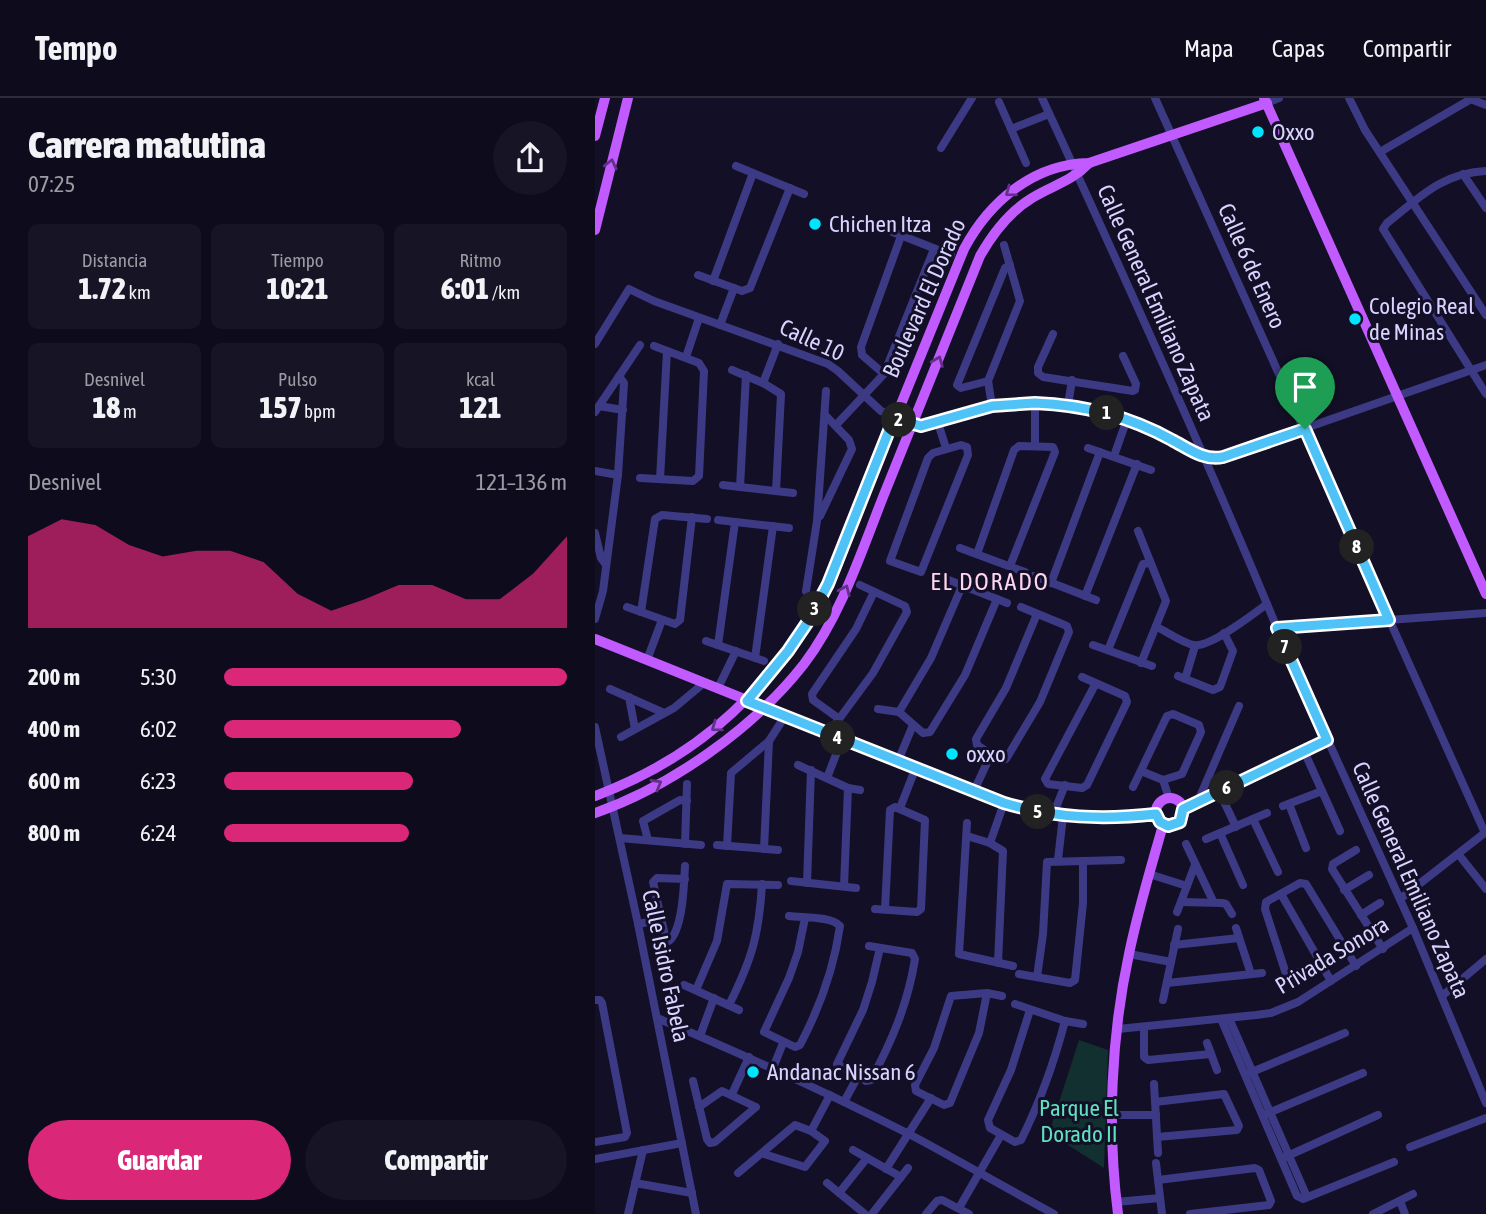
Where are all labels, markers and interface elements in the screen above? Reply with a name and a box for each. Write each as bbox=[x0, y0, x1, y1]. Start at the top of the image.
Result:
text: Tempo bbox=[35, 29, 117, 67]
text: Mapa bbox=[1184, 35, 1234, 62]
text: Capas bbox=[1272, 35, 1325, 62]
text: Compartir bbox=[1363, 35, 1451, 62]
place label: Oxxo bbox=[1272, 119, 1315, 145]
button: share bbox=[493, 121, 567, 195]
text: Carrera matutina bbox=[28, 123, 266, 166]
marker: Oxxo bbox=[1250, 124, 1266, 140]
one-way arrow bbox=[603, 158, 617, 170]
text: 07:25 bbox=[28, 171, 75, 197]
street label: Calle General Emiliano Zapata bbox=[1092, 181, 1220, 425]
one-way arrow bbox=[1006, 183, 1018, 196]
street label: Calle 6 de Enero bbox=[1213, 199, 1291, 333]
place label: Chichen Itza bbox=[829, 211, 932, 237]
street label: Boulevard El Dorado bbox=[877, 215, 971, 381]
marker: Chichen Itza bbox=[807, 216, 823, 232]
text: Distancia bbox=[82, 249, 147, 271]
text: Tiempo bbox=[271, 249, 324, 271]
text: Ritmo bbox=[460, 249, 501, 271]
text: 1.72 bbox=[78, 271, 126, 305]
text: 10:21 bbox=[266, 271, 329, 305]
text: 6:01 bbox=[441, 271, 489, 305]
text: km bbox=[126, 281, 151, 303]
text: /km bbox=[489, 281, 520, 303]
place label: Colegio Real de Minas bbox=[1369, 293, 1474, 345]
marker: Colegio Real de Minas bbox=[1347, 311, 1363, 327]
street label: Calle 10 bbox=[776, 314, 848, 366]
one-way arrow bbox=[929, 356, 943, 368]
pin bbox=[1275, 357, 1335, 429]
text: Desnivel bbox=[84, 368, 145, 390]
text: Pulso bbox=[278, 368, 317, 390]
text: kcal bbox=[466, 368, 495, 390]
icon: arrive bbox=[1286, 368, 1324, 406]
text: 18 bbox=[92, 390, 120, 424]
text: 157 bbox=[259, 390, 302, 424]
text: 121 bbox=[459, 390, 502, 424]
pin: 1 bbox=[1089, 396, 1125, 430]
text: m bbox=[120, 400, 137, 422]
text: bpm bbox=[302, 400, 336, 422]
text: 1 bbox=[1102, 401, 1111, 423]
pin: 2 bbox=[881, 402, 917, 438]
text: 2 bbox=[894, 408, 903, 430]
text: Desnivel bbox=[28, 469, 102, 495]
text: 121–136 m bbox=[476, 469, 567, 495]
pin: 8 bbox=[1339, 530, 1375, 564]
text: 8 bbox=[1352, 535, 1361, 557]
district label: EL DORADO bbox=[930, 568, 1050, 595]
one-way arrow bbox=[837, 584, 851, 597]
pin: 3 bbox=[797, 592, 833, 626]
text: 3 bbox=[810, 597, 819, 619]
pin: 7 bbox=[1267, 630, 1303, 664]
text: 7 bbox=[1280, 635, 1289, 657]
text: 200 m bbox=[28, 664, 80, 690]
text: 5:30 bbox=[140, 664, 177, 690]
text: 400 m bbox=[28, 716, 80, 742]
text: 6:02 bbox=[140, 716, 177, 742]
one-way arrow bbox=[711, 719, 724, 731]
pin: 4 bbox=[821, 720, 855, 756]
text: 4 bbox=[833, 726, 842, 748]
place label: oxxo bbox=[966, 741, 1006, 767]
marker: oxxo bbox=[944, 746, 960, 762]
street label: Calle General Emiliano Zapata bbox=[1347, 758, 1475, 1002]
text: 600 m bbox=[28, 768, 80, 794]
text: 6:23 bbox=[140, 768, 177, 794]
pin: 6 bbox=[1209, 770, 1245, 806]
text: 6 bbox=[1222, 776, 1231, 798]
one-way arrow bbox=[649, 779, 662, 792]
pin: 5 bbox=[1021, 794, 1055, 830]
text: 5 bbox=[1033, 800, 1042, 822]
text: 800 m bbox=[28, 820, 80, 846]
text: 6:24 bbox=[140, 820, 177, 846]
street label: Calle Isidro Fabela bbox=[637, 887, 695, 1045]
street label: Privada Sonora bbox=[1271, 911, 1393, 999]
place label: Andanac Nissan 6 bbox=[767, 1059, 915, 1085]
marker: Andanac Nissan 6 bbox=[745, 1064, 761, 1080]
park label: Parque El Dorado II bbox=[1039, 1095, 1119, 1147]
button: Guardar bbox=[28, 1120, 291, 1200]
button: Compartir bbox=[305, 1120, 567, 1200]

